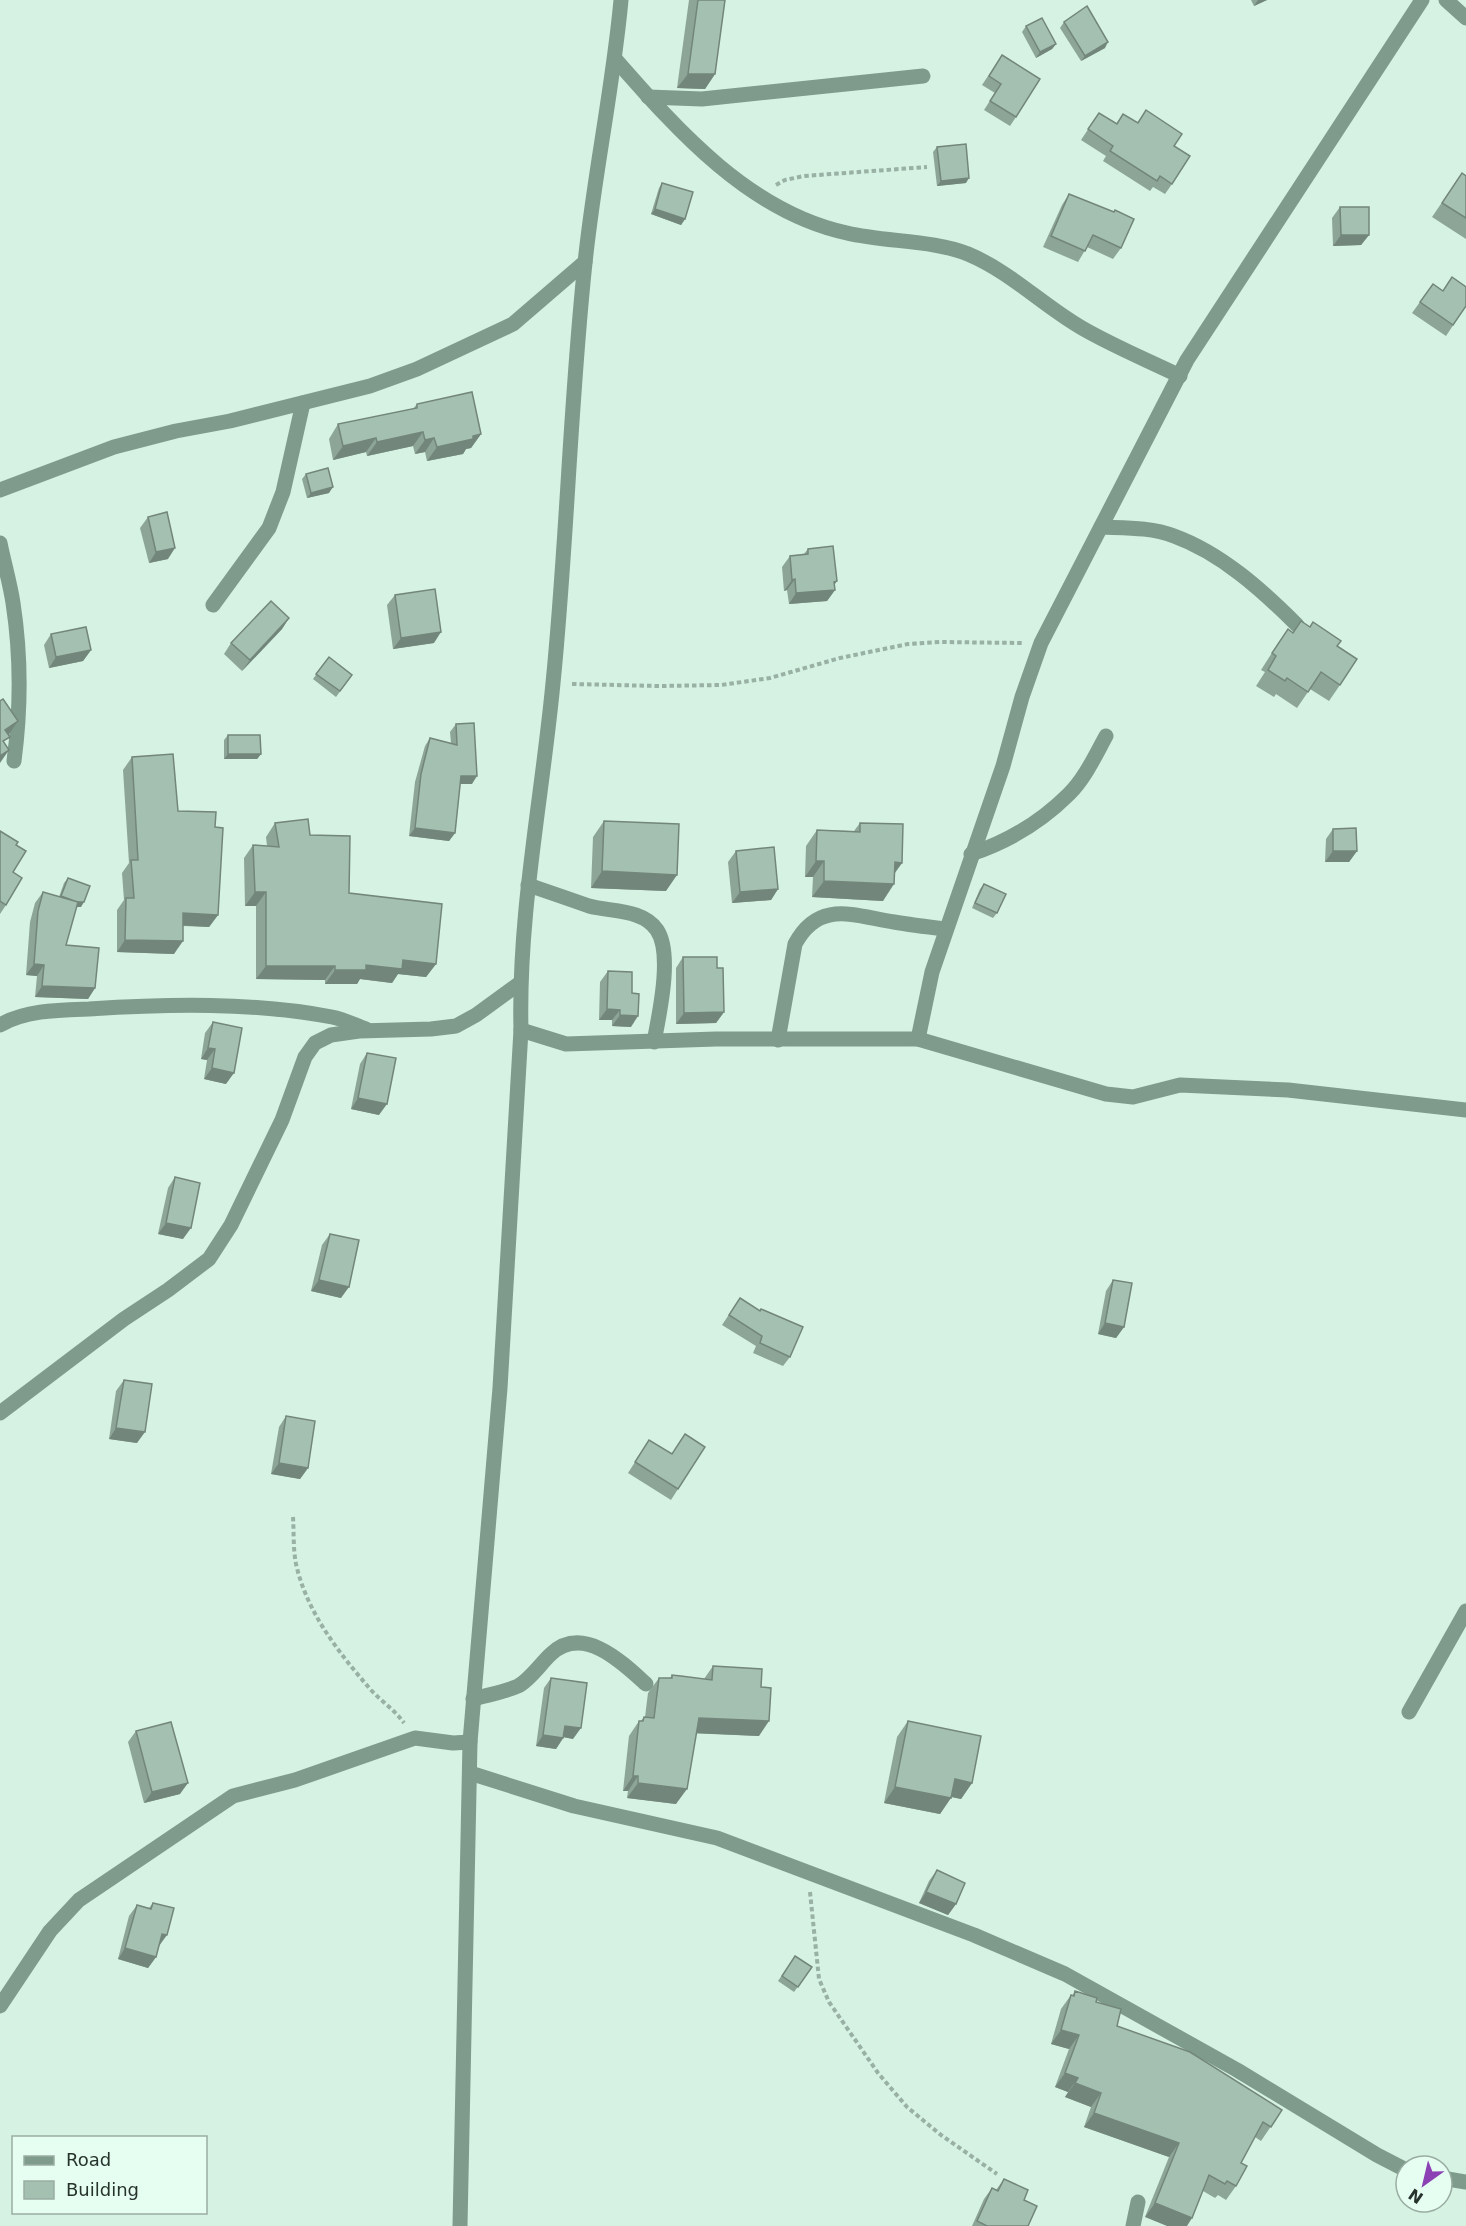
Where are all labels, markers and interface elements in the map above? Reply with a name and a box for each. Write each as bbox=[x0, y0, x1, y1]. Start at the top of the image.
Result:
legend bbox=[12, 2136, 207, 2214]
text: Road bbox=[66, 2149, 111, 2170]
north arrow bbox=[1394, 2154, 1454, 2214]
text: Building bbox=[66, 2179, 139, 2200]
text: N bbox=[1405, 2184, 1427, 2208]

